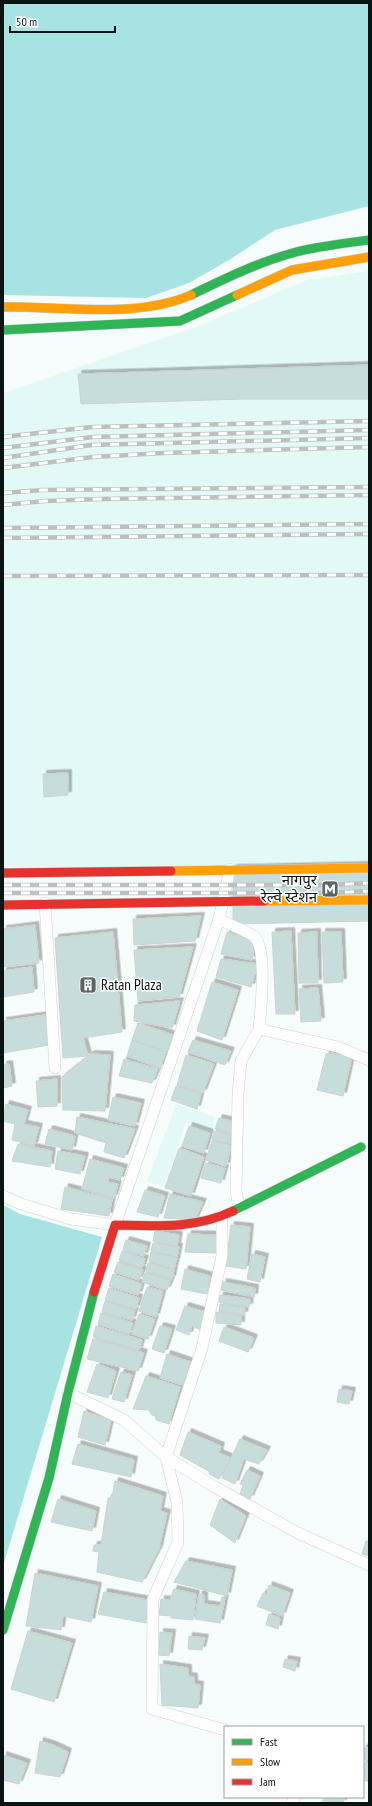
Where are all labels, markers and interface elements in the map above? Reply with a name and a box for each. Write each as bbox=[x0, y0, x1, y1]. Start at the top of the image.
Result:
scale bar bbox=[10, 8, 115, 34]
text: 50 m bbox=[16, 14, 37, 29]
place label: नागपुर रेल्वे स्टेशन bbox=[260, 870, 318, 906]
metro station icon: नागपुर रेल्वे स्टेशन bbox=[320, 879, 340, 899]
building icon: Ratan Plaza bbox=[78, 975, 98, 995]
place label: Ratan Plaza bbox=[101, 975, 162, 994]
legend bbox=[224, 1726, 364, 1798]
text: Fast bbox=[260, 1734, 278, 1749]
text: Slow bbox=[260, 1754, 281, 1769]
text: Jam bbox=[259, 1774, 276, 1789]

